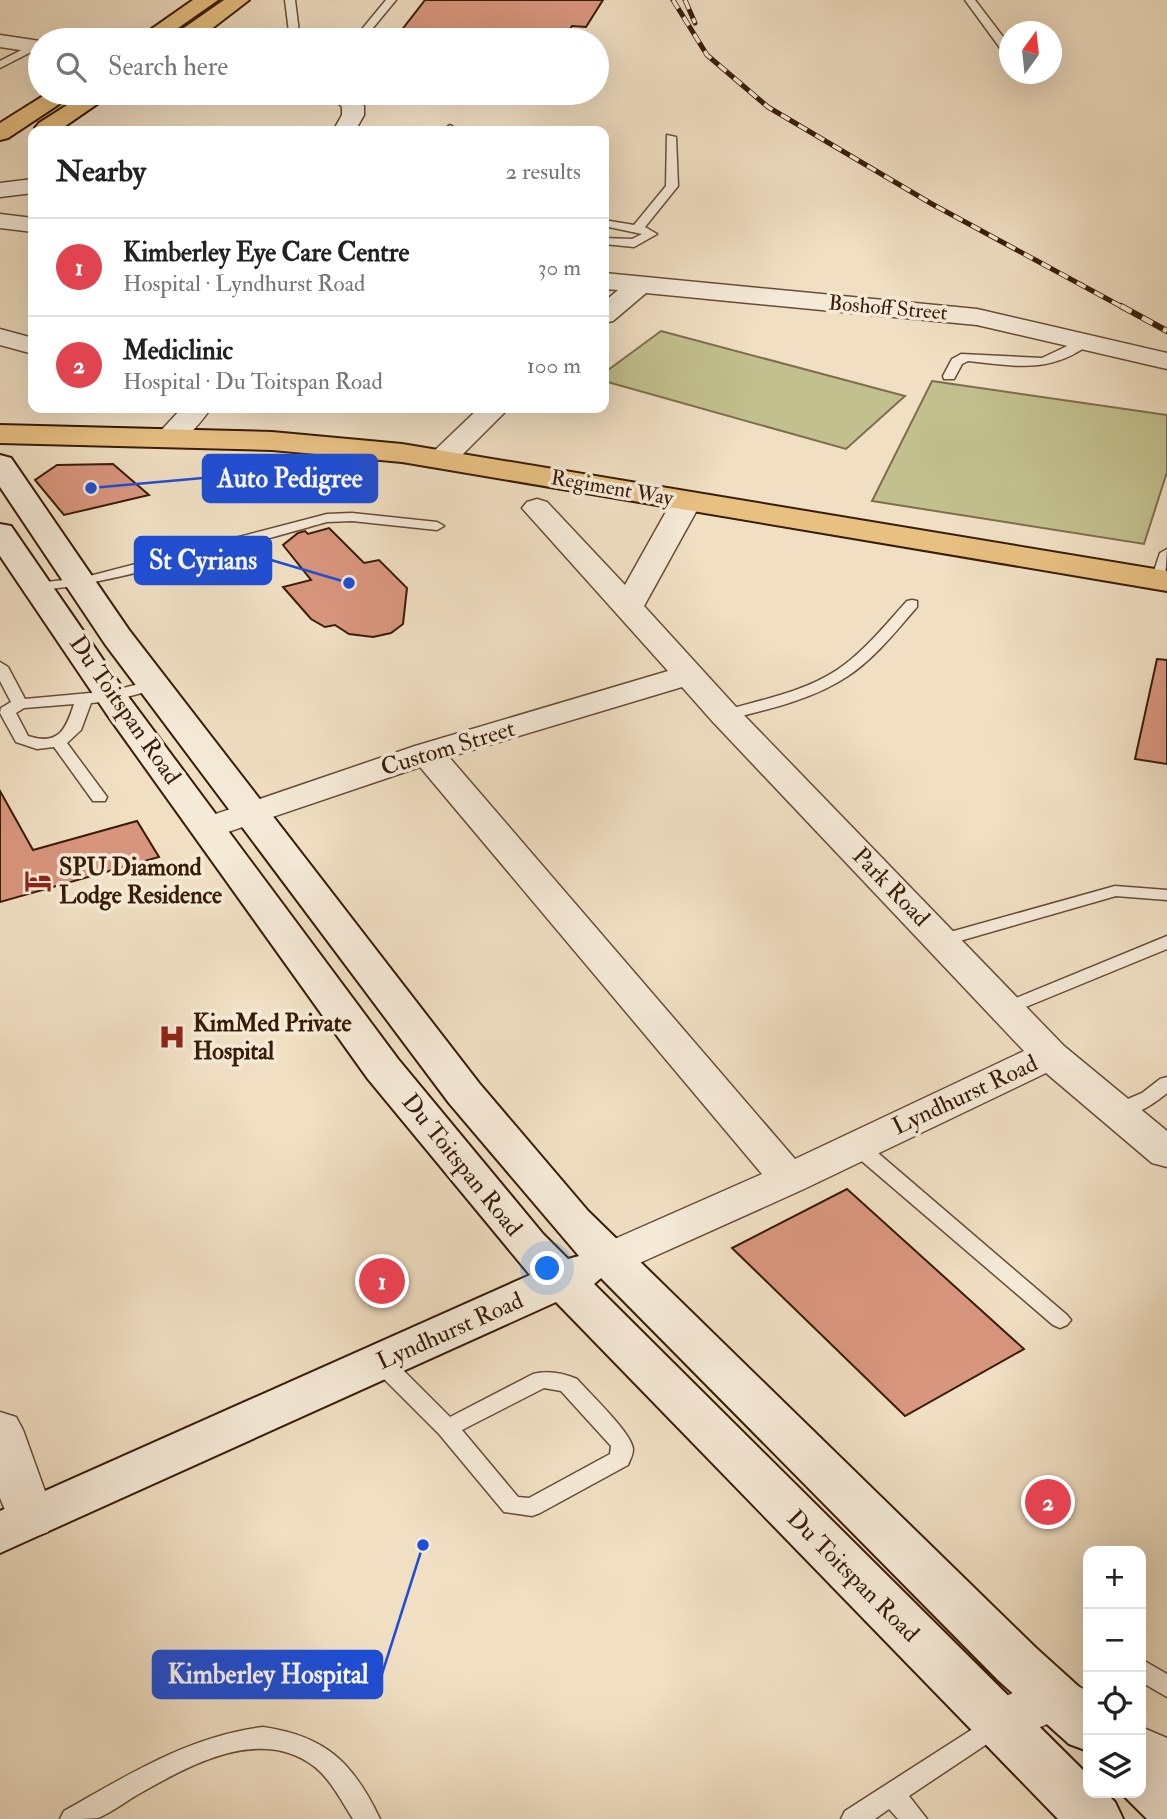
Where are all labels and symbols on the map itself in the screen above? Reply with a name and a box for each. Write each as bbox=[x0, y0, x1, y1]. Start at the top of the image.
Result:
north arrow bbox=[999, 21, 1062, 84]
street label: Boshoff Street bbox=[827, 289, 949, 327]
callout: Auto Pedigree bbox=[203, 455, 377, 502]
text: Auto Pedigree bbox=[216, 463, 363, 496]
street label: Regiment Way bbox=[549, 464, 676, 512]
callout: St Cyrians bbox=[135, 537, 271, 584]
text: St Cyrians bbox=[149, 545, 257, 578]
street label: Du Toitspan Road bbox=[62, 629, 188, 791]
street label: Custom Street bbox=[377, 713, 519, 783]
street label: Park Road bbox=[845, 841, 937, 933]
place label: SPU Diamond Lodge Residence bbox=[59, 852, 222, 911]
hotel icon: SPU Diamond Lodge Residence bbox=[23, 866, 53, 896]
place label: KimMed Private Hospital bbox=[193, 1008, 351, 1067]
hospital icon: KimMed Private Hospital bbox=[157, 1022, 187, 1052]
street label: Lyndhurst Road bbox=[887, 1048, 1043, 1142]
street label: Du Toitspan Road bbox=[395, 1087, 529, 1243]
your location bbox=[530, 1251, 564, 1285]
pin: 1 bbox=[359, 1255, 405, 1307]
street label: Lyndhurst Road bbox=[372, 1285, 528, 1377]
pin: 2 bbox=[1025, 1476, 1071, 1528]
street label: Du Toitspan Road bbox=[780, 1503, 926, 1649]
callout: Kimberley Hospital bbox=[153, 1651, 382, 1698]
text: Kimberley Hospital bbox=[168, 1659, 369, 1692]

